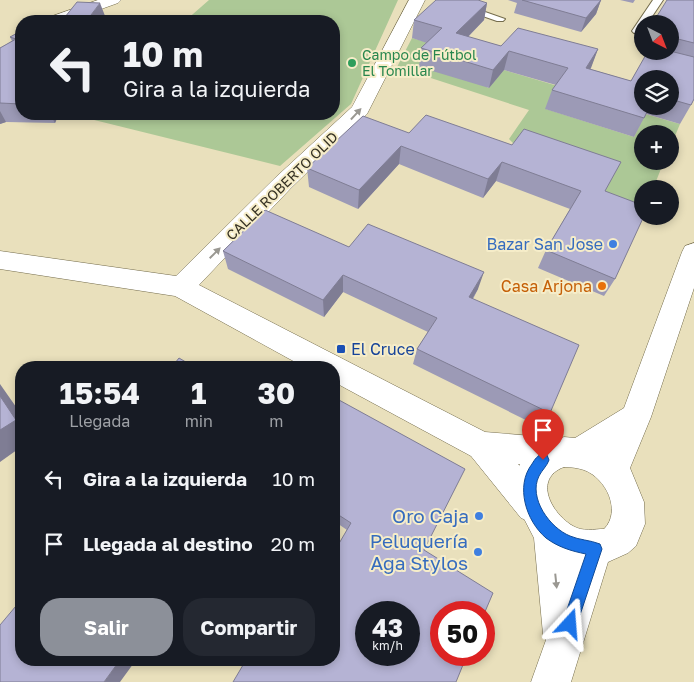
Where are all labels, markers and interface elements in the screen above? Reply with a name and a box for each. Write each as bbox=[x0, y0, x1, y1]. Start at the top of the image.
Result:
north arrow bbox=[634, 15, 679, 60]
map controls bbox=[634, 15, 679, 225]
text: 10 m bbox=[123, 33, 203, 75]
icon: left bbox=[40, 35, 105, 100]
place label: Campo de Fútbol El Tomillar bbox=[362, 46, 476, 79]
marker: Campo de Fútbol El Tomillar bbox=[346, 57, 358, 69]
button: layers bbox=[634, 70, 679, 115]
text: Gira a la izquierda bbox=[123, 75, 311, 102]
one-way arrow bbox=[350, 108, 362, 120]
button: + bbox=[634, 125, 679, 170]
street label: CALLE ROBERTO OLID bbox=[222, 128, 341, 243]
button: − bbox=[634, 180, 679, 225]
place label: Bazar San Jose bbox=[486, 234, 603, 254]
marker: Bazar San Jose bbox=[607, 238, 619, 250]
one-way arrow bbox=[209, 247, 221, 259]
place label: Casa Arjona bbox=[501, 276, 592, 296]
marker: Casa Arjona bbox=[596, 280, 608, 292]
place label: El Cruce bbox=[351, 339, 415, 359]
marker: El Cruce bbox=[335, 343, 347, 355]
text: 15:54 bbox=[60, 375, 140, 411]
text: 1 bbox=[191, 375, 207, 411]
text: 30 bbox=[258, 375, 295, 411]
pin bbox=[522, 409, 564, 460]
text: Llegada bbox=[69, 411, 130, 431]
text: min bbox=[185, 411, 213, 431]
text: m bbox=[269, 411, 284, 431]
icon: arrive bbox=[529, 416, 557, 444]
icon: left bbox=[40, 465, 68, 493]
text: Gira a la izquierda bbox=[83, 467, 247, 490]
text: 10 m bbox=[272, 467, 315, 490]
place label: Oro Caja bbox=[392, 504, 469, 527]
marker: Oro Caja bbox=[473, 510, 485, 522]
place label: Peluquería Aga Stylos bbox=[370, 529, 468, 574]
icon: arrive bbox=[40, 530, 68, 558]
text: Llegada al destino bbox=[83, 532, 253, 555]
text: 20 m bbox=[271, 532, 315, 555]
marker: Peluquería Aga Stylos bbox=[472, 546, 484, 558]
one-way arrow bbox=[552, 573, 560, 589]
position arrow bbox=[543, 597, 595, 649]
button: Salir bbox=[40, 598, 173, 656]
button: Compartir bbox=[183, 598, 315, 656]
speed limit sign: 50 bbox=[430, 601, 495, 666]
text: 43 bbox=[372, 612, 403, 643]
text: km/h bbox=[372, 638, 403, 653]

